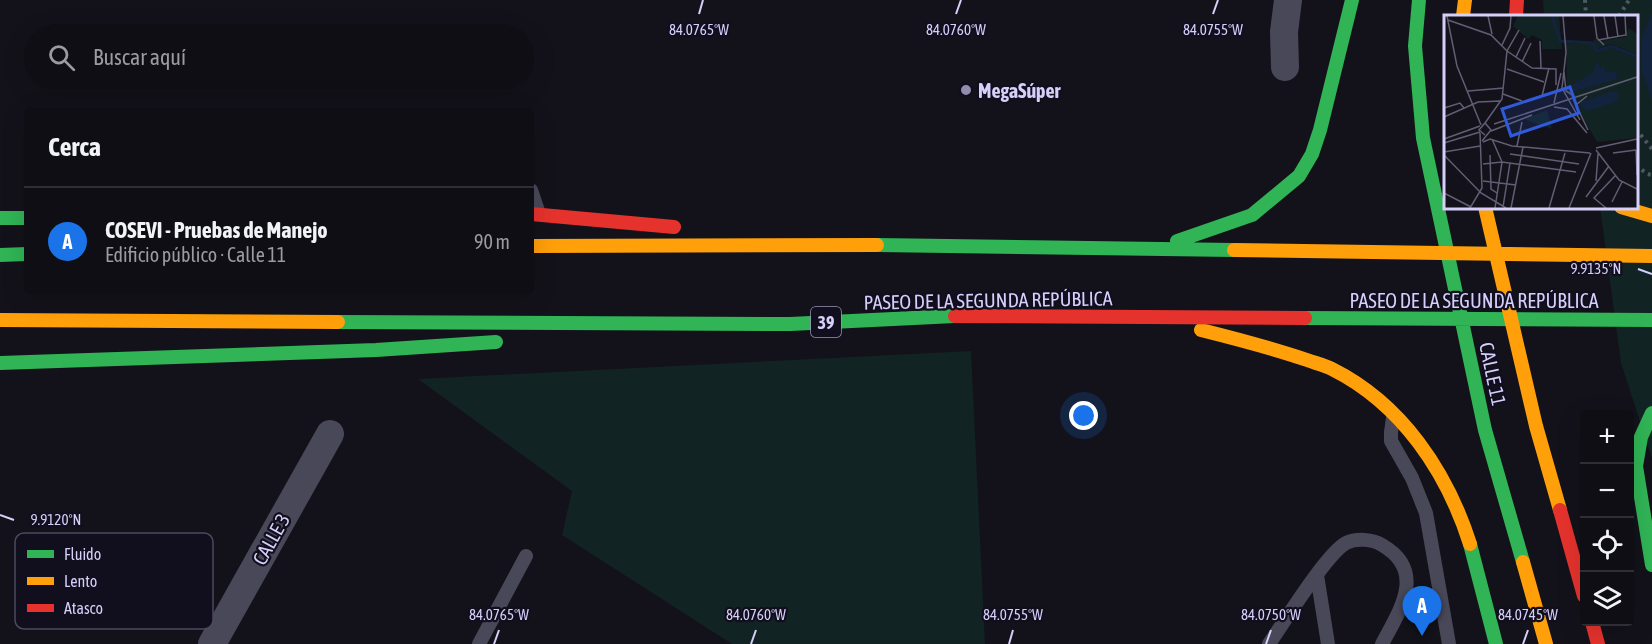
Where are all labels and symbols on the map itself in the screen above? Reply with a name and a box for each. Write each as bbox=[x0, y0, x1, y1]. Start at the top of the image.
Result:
inset map bbox=[1444, 15, 1637, 208]
text: 84.0765°W bbox=[669, 21, 729, 38]
text: 84.0760°W bbox=[926, 21, 986, 38]
text: 84.0755°W bbox=[1183, 21, 1243, 38]
place label: MegaSúper bbox=[978, 79, 1062, 102]
marker: MegaSúper bbox=[959, 83, 973, 97]
text: 9.9135°N bbox=[1571, 260, 1621, 277]
street label: PASEO DE LA SEGUNDA REPÚBLICA bbox=[863, 286, 1113, 314]
street label: PASEO DE LA SEGUNDA REPÚBLICA bbox=[1350, 289, 1599, 312]
road number: 39 bbox=[811, 307, 841, 337]
street label: CALLE 11 bbox=[1475, 340, 1511, 408]
your location bbox=[1069, 401, 1098, 430]
street label: CALLE 3 bbox=[248, 509, 294, 569]
text: 9.9120°N bbox=[31, 511, 81, 528]
legend bbox=[15, 533, 213, 629]
text: Fluido bbox=[64, 545, 101, 563]
text: Lento bbox=[64, 572, 97, 590]
pin: A bbox=[1402, 586, 1442, 636]
text: Atasco bbox=[64, 599, 103, 617]
text: 84.0765°W bbox=[469, 606, 529, 623]
text: 84.0760°W bbox=[726, 606, 786, 623]
text: 84.0755°W bbox=[983, 606, 1043, 623]
text: 84.0750°W bbox=[1241, 606, 1301, 623]
text: 84.0745°W bbox=[1498, 606, 1558, 623]

